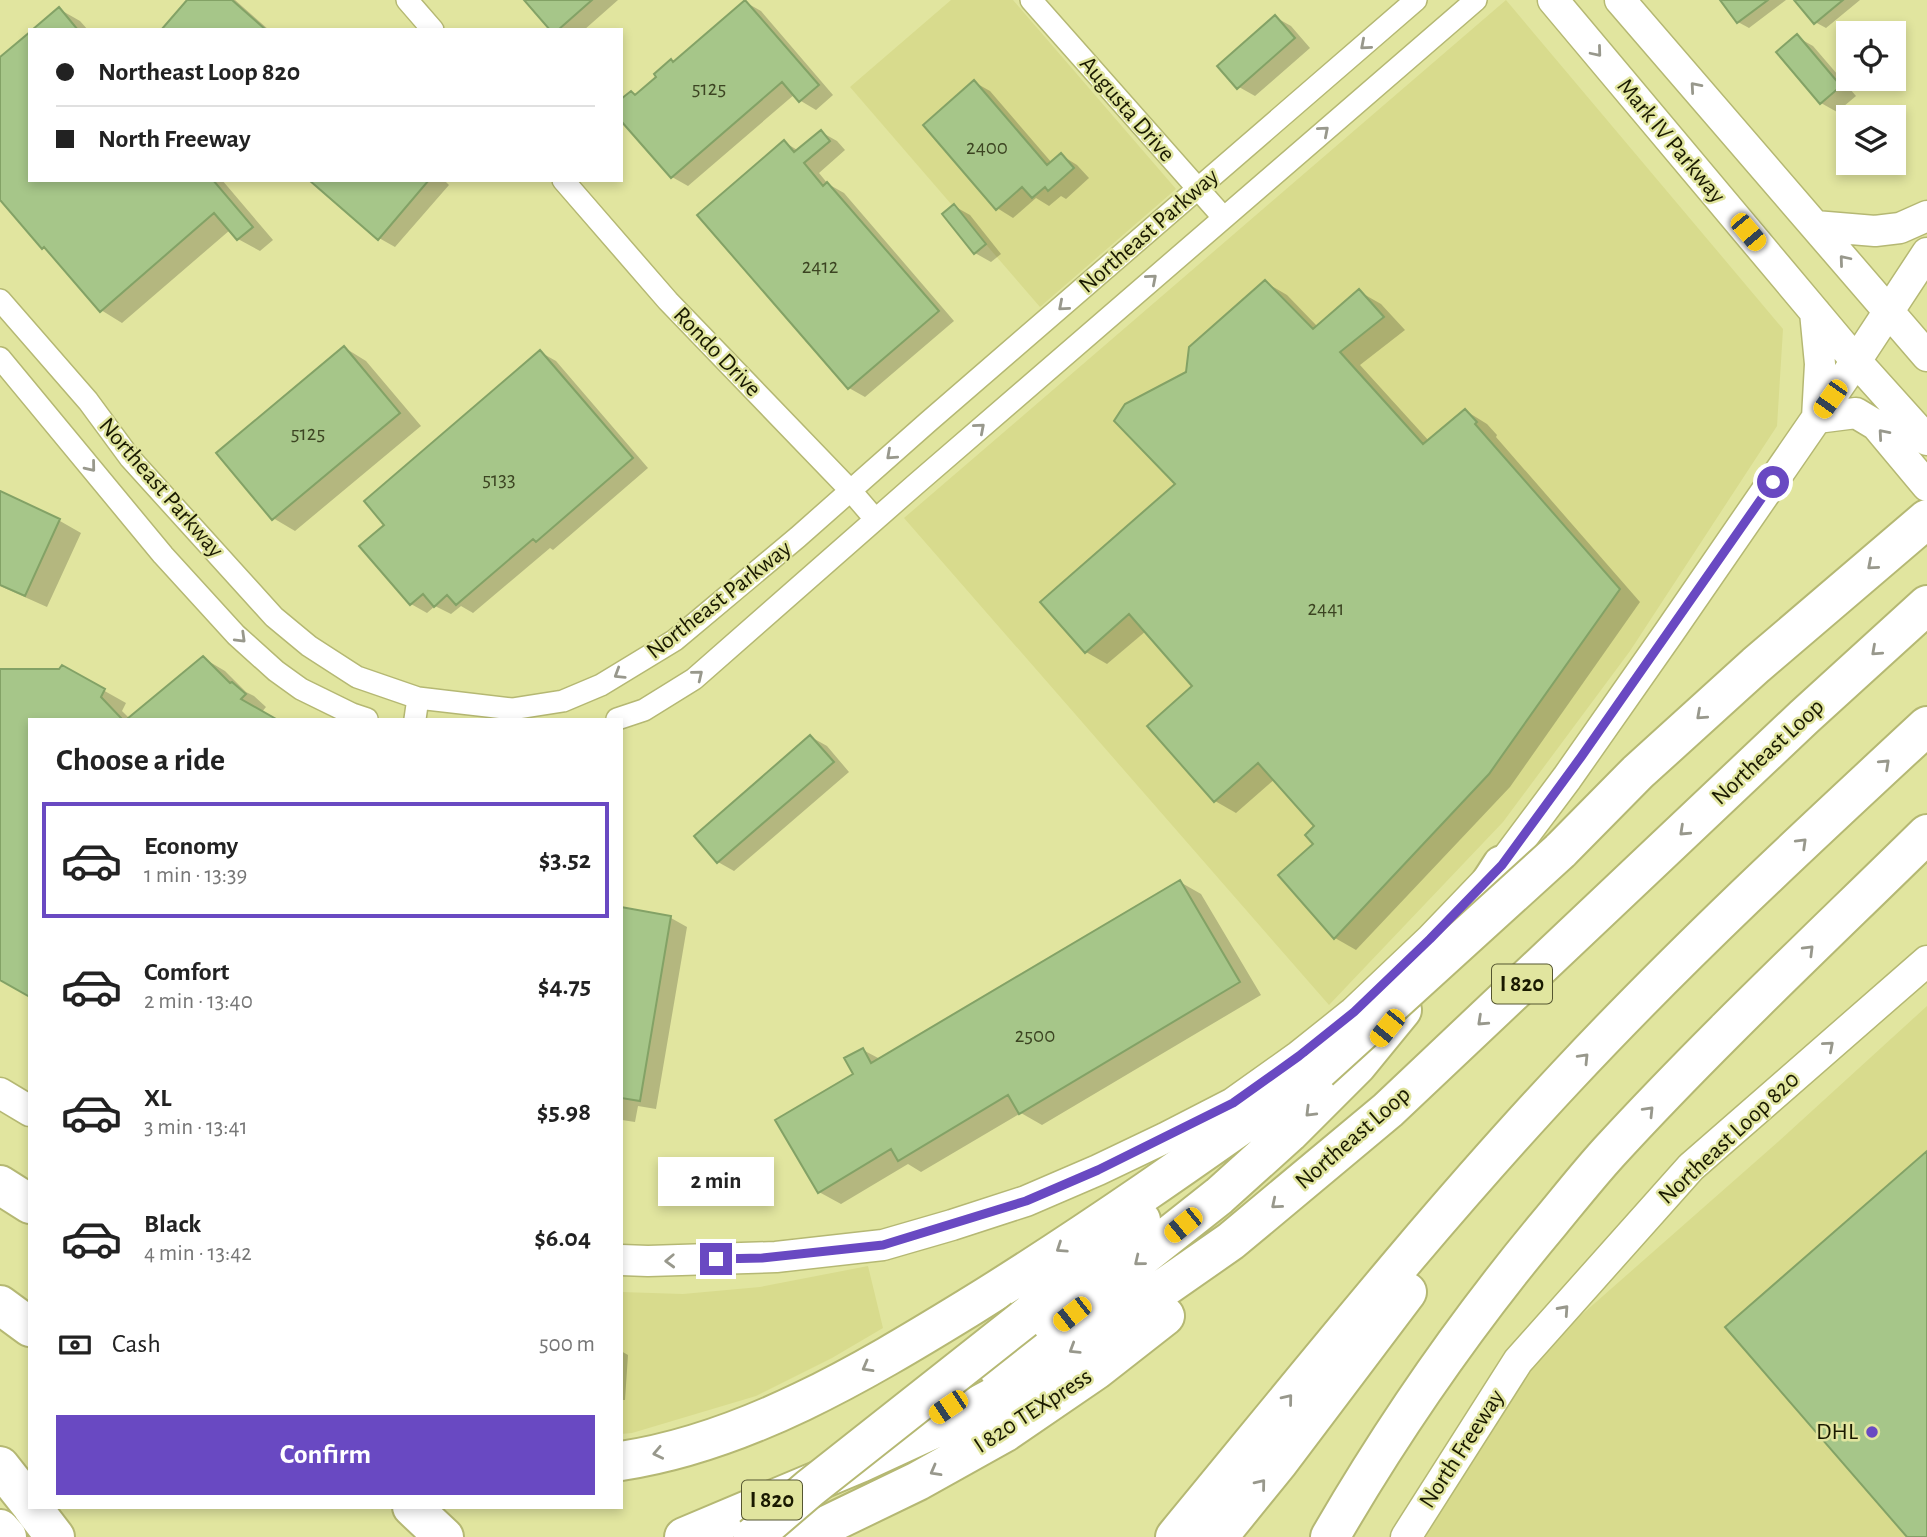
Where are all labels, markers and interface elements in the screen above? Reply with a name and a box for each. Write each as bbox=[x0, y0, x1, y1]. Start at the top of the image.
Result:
map controls bbox=[1836, 21, 1906, 175]
button: locate bbox=[1836, 21, 1906, 91]
one-way arrow bbox=[1360, 37, 1373, 49]
one-way arrow bbox=[1589, 44, 1601, 57]
street label: Augusta Drive bbox=[1075, 52, 1179, 166]
text: Northeast Loop 820 bbox=[98, 59, 300, 85]
street label: Mark IV Parkway bbox=[1612, 74, 1730, 208]
house number: 5125 bbox=[692, 78, 726, 99]
one-way arrow bbox=[1691, 83, 1703, 96]
button: layers bbox=[1836, 105, 1906, 175]
text: North Freeway bbox=[98, 126, 251, 152]
one-way arrow bbox=[1316, 127, 1329, 139]
house number: 2400 bbox=[966, 137, 1008, 158]
street label: Northeast Parkway bbox=[1075, 164, 1223, 298]
car bbox=[1727, 209, 1770, 255]
one-way arrow bbox=[1840, 255, 1852, 268]
house number: 2412 bbox=[802, 256, 838, 277]
one-way arrow bbox=[1144, 275, 1157, 287]
one-way arrow bbox=[1058, 298, 1071, 310]
street label: Rondo Drive bbox=[669, 302, 765, 402]
car bbox=[1810, 376, 1851, 422]
street label: Northeast Parkway bbox=[94, 414, 228, 562]
house number: 5125 bbox=[291, 423, 325, 444]
one-way arrow bbox=[972, 424, 985, 436]
one-way arrow bbox=[1879, 429, 1891, 442]
one-way arrow bbox=[886, 447, 899, 459]
one-way arrow bbox=[83, 459, 96, 471]
route start bbox=[1757, 466, 1789, 498]
house number: 5133 bbox=[482, 469, 516, 490]
street label: Northeast Parkway bbox=[642, 536, 796, 664]
one-way arrow bbox=[1868, 557, 1881, 569]
house number: 2441 bbox=[1308, 598, 1344, 619]
one-way arrow bbox=[232, 630, 245, 643]
one-way arrow bbox=[1871, 642, 1884, 655]
one-way arrow bbox=[614, 666, 627, 679]
one-way arrow bbox=[690, 670, 703, 683]
street label: Northeast Loop bbox=[1707, 694, 1829, 810]
one-way arrow bbox=[1696, 707, 1709, 719]
text: Choose a ride bbox=[56, 744, 225, 776]
one-way arrow bbox=[1877, 760, 1890, 772]
one-way arrow bbox=[1679, 823, 1692, 835]
icon: car bbox=[60, 829, 123, 892]
text: Economy bbox=[144, 833, 238, 859]
one-way arrow bbox=[1794, 838, 1807, 851]
text: $3.52 bbox=[539, 847, 591, 873]
text: 1 min · 13:39 bbox=[144, 864, 247, 887]
one-way arrow bbox=[1801, 945, 1814, 958]
icon: car bbox=[60, 955, 123, 1018]
text: Comfort bbox=[144, 959, 229, 985]
road number: I 820 bbox=[1492, 965, 1552, 1004]
text: $4.75 bbox=[538, 973, 591, 999]
text: 2 min · 13:40 bbox=[144, 990, 253, 1013]
car bbox=[1366, 1005, 1409, 1051]
one-way arrow bbox=[1477, 1012, 1490, 1025]
house number: 2500 bbox=[1015, 1025, 1055, 1046]
one-way arrow bbox=[1821, 1042, 1834, 1054]
one-way arrow bbox=[1576, 1053, 1588, 1066]
street label: Northeast Loop 820 bbox=[1654, 1067, 1804, 1209]
icon: car bbox=[60, 1081, 123, 1144]
street label: Northeast Loop bbox=[1291, 1082, 1415, 1194]
text: XL bbox=[144, 1085, 171, 1111]
text: $5.98 bbox=[537, 1099, 591, 1125]
one-way arrow bbox=[1306, 1104, 1319, 1117]
one-way arrow bbox=[1640, 1106, 1653, 1119]
text: 3 min · 13:41 bbox=[144, 1116, 248, 1139]
callout: 2 min bbox=[658, 1158, 774, 1206]
text: 2 min bbox=[690, 1170, 742, 1193]
one-way arrow bbox=[1271, 1196, 1284, 1208]
car bbox=[1161, 1204, 1206, 1246]
icon: car bbox=[60, 1207, 123, 1270]
text: Black bbox=[144, 1211, 201, 1237]
text: $6.04 bbox=[534, 1225, 591, 1251]
one-way arrow bbox=[1056, 1240, 1069, 1252]
text: 4 min · 13:42 bbox=[144, 1242, 252, 1265]
route end bbox=[700, 1243, 732, 1275]
one-way arrow bbox=[664, 1253, 675, 1268]
one-way arrow bbox=[1134, 1253, 1147, 1265]
car bbox=[1049, 1293, 1096, 1335]
one-way arrow bbox=[1556, 1305, 1568, 1318]
icon: cash bbox=[56, 1326, 94, 1364]
text: Cash bbox=[112, 1331, 161, 1357]
text: 500 m bbox=[539, 1333, 595, 1356]
one-way arrow bbox=[1068, 1341, 1081, 1354]
one-way arrow bbox=[862, 1359, 875, 1372]
street label: I 820 TEXpress bbox=[970, 1364, 1096, 1458]
street label: North Freeway bbox=[1415, 1386, 1509, 1512]
car bbox=[925, 1387, 972, 1427]
one-way arrow bbox=[1280, 1394, 1293, 1407]
button: Confirm bbox=[56, 1415, 595, 1495]
place label: DHL bbox=[1816, 1420, 1858, 1444]
marker: DHL bbox=[1864, 1424, 1880, 1440]
one-way arrow bbox=[652, 1445, 664, 1460]
one-way arrow bbox=[929, 1463, 942, 1476]
road number: I 820 bbox=[742, 1480, 802, 1520]
one-way arrow bbox=[1253, 1480, 1265, 1493]

